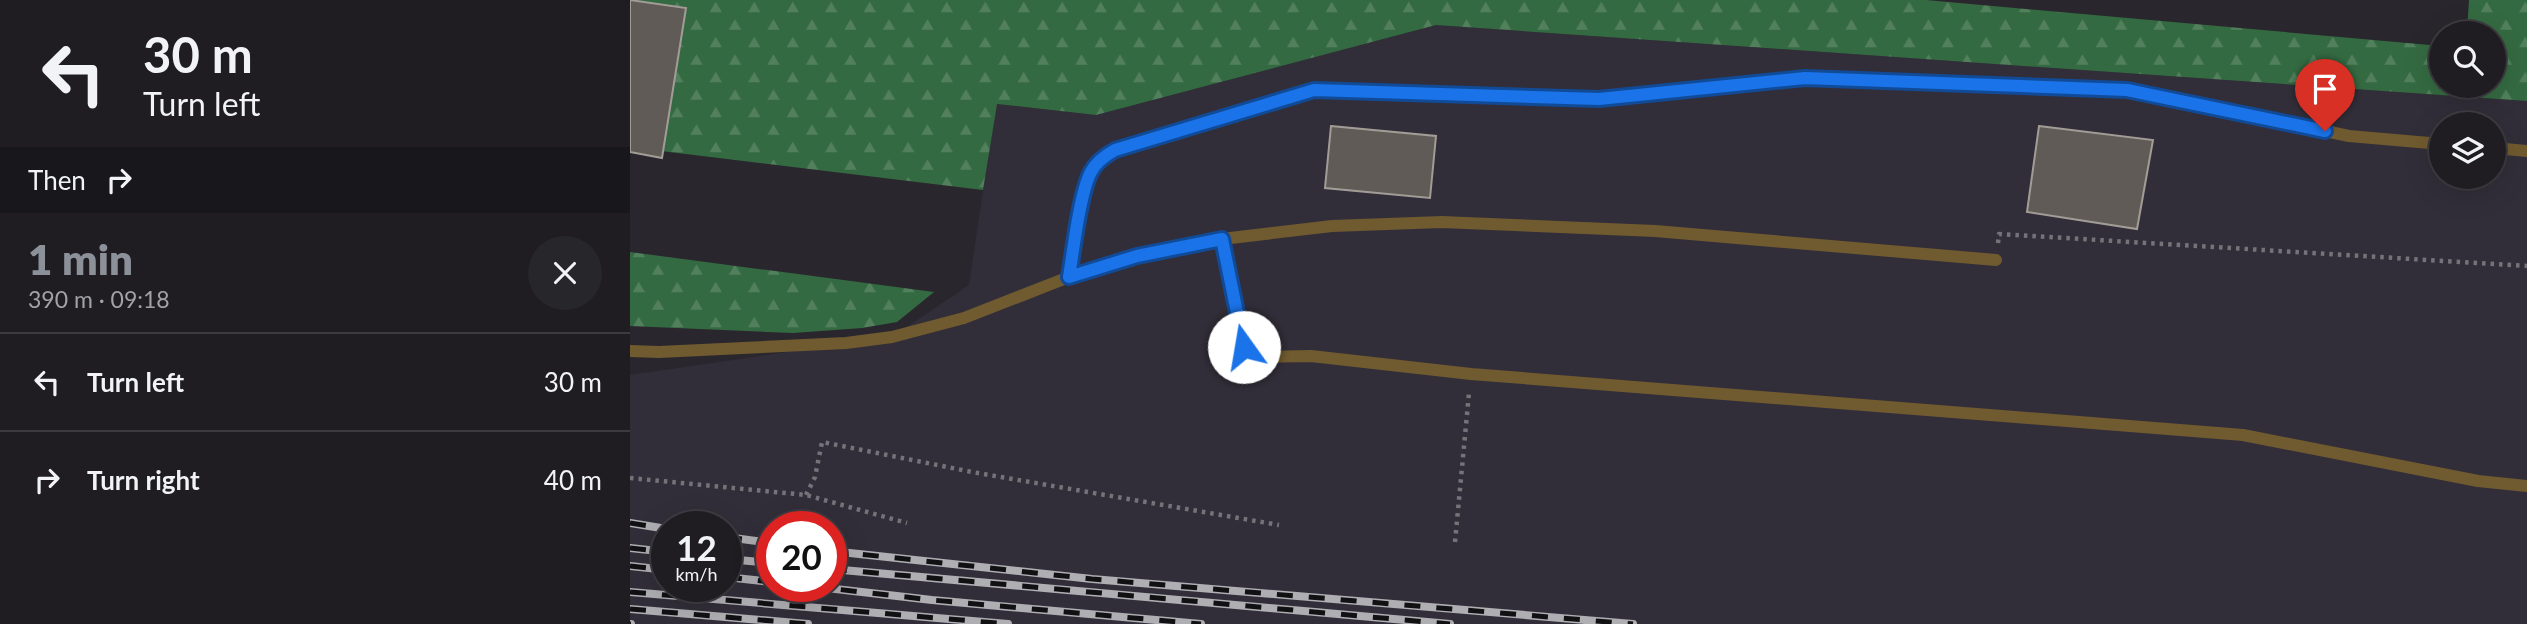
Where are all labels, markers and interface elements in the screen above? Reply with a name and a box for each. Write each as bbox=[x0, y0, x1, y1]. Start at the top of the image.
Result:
map controls bbox=[2429, 21, 2506, 189]
button: search bbox=[2429, 21, 2506, 98]
text: 30 m bbox=[143, 25, 253, 83]
icon: left bbox=[28, 28, 119, 119]
pin bbox=[2295, 59, 2355, 131]
icon: arrive bbox=[2306, 70, 2344, 108]
text: Turn left bbox=[143, 84, 260, 123]
button: layers bbox=[2429, 112, 2506, 189]
icon: right bbox=[100, 161, 138, 199]
text: Then bbox=[28, 164, 86, 196]
text: 1 min bbox=[28, 234, 133, 284]
button: close bbox=[528, 236, 602, 310]
text: 390 m · 09:18 bbox=[28, 285, 170, 313]
position arrow bbox=[1207, 310, 1281, 384]
icon: left bbox=[28, 363, 66, 401]
text: Turn left bbox=[87, 366, 184, 398]
text: 30 m bbox=[544, 366, 602, 398]
icon: right bbox=[28, 461, 66, 499]
text: Turn right bbox=[87, 464, 200, 496]
text: 40 m bbox=[544, 464, 602, 496]
speed limit sign: 20 bbox=[756, 511, 847, 602]
text: 12 bbox=[676, 526, 717, 568]
text: km/h bbox=[675, 563, 718, 585]

